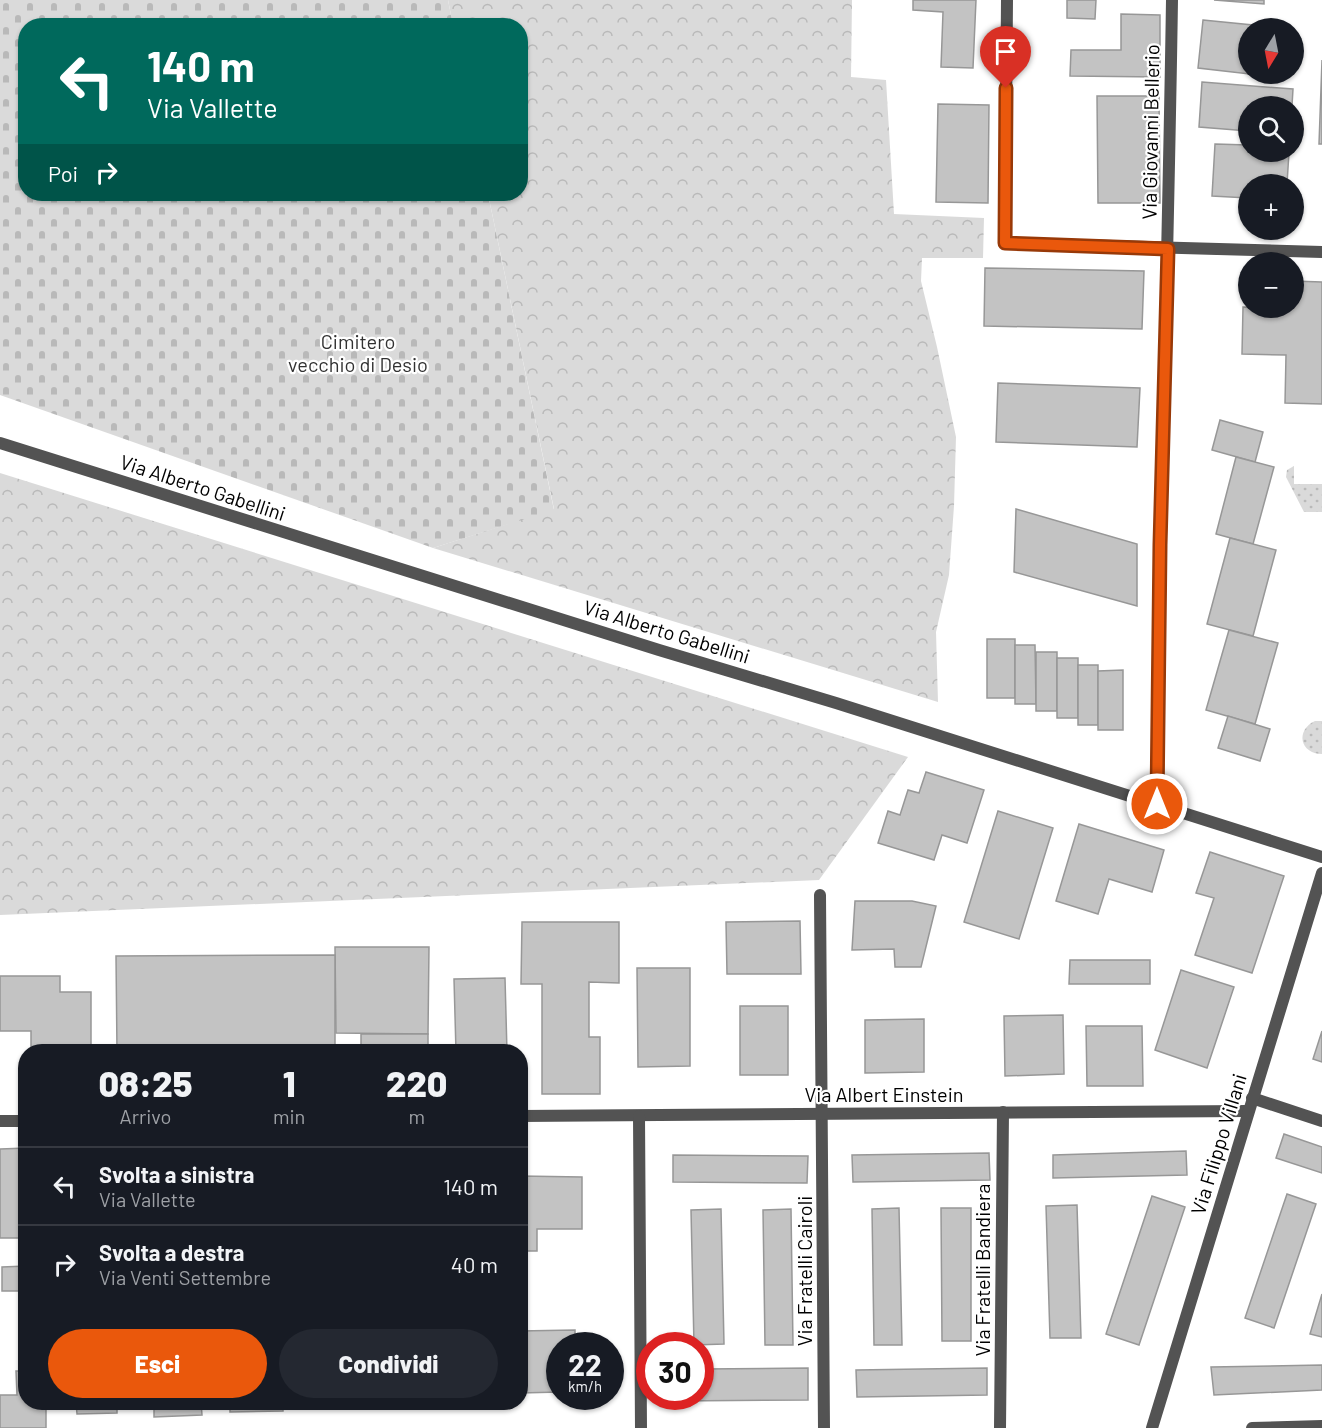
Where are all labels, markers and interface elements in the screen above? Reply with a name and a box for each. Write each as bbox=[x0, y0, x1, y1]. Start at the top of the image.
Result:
north arrow bbox=[1238, 18, 1304, 84]
map controls bbox=[1238, 18, 1304, 318]
pin bbox=[980, 26, 1031, 88]
icon: arrive bbox=[989, 35, 1022, 68]
text: 140 m bbox=[147, 40, 255, 90]
icon: left bbox=[48, 42, 126, 120]
street label: Via Giovanni Bellerio bbox=[1136, 44, 1164, 220]
text: Via Vallette bbox=[147, 91, 278, 123]
button: search bbox=[1238, 96, 1304, 162]
icon: right bbox=[90, 156, 123, 189]
text: Poi bbox=[48, 160, 78, 186]
button: + bbox=[1238, 174, 1304, 240]
button: − bbox=[1238, 252, 1304, 318]
park label: Cimitero vecchio di Desio bbox=[288, 329, 428, 376]
street label: Via Alberto Gabellini bbox=[117, 449, 289, 525]
street label: Via Alberto Gabellini bbox=[581, 594, 753, 668]
position arrow bbox=[1125, 772, 1189, 836]
text: 08:25 bbox=[99, 1061, 192, 1104]
text: 1 bbox=[283, 1061, 296, 1104]
text: 220 bbox=[386, 1061, 447, 1104]
street label: Via Filippo Villani bbox=[1185, 1071, 1251, 1217]
street label: Via Albert Einstein bbox=[804, 1082, 964, 1106]
text: Arrivo bbox=[120, 1104, 171, 1128]
text: min bbox=[273, 1104, 305, 1128]
text: m bbox=[408, 1104, 425, 1128]
text: Svolta a sinistra bbox=[99, 1161, 254, 1187]
icon: left bbox=[48, 1170, 81, 1203]
text: 140 m bbox=[443, 1173, 498, 1199]
street label: Via Fratelli Bandiera bbox=[970, 1184, 994, 1356]
text: Via Vallette bbox=[99, 1187, 196, 1211]
street label: Via Fratelli Cairoli bbox=[792, 1196, 816, 1346]
text: Svolta a destra bbox=[99, 1239, 244, 1265]
icon: right bbox=[48, 1248, 81, 1281]
text: 40 m bbox=[451, 1251, 498, 1277]
text: Via Venti Settembre bbox=[99, 1265, 271, 1289]
button: Esci bbox=[48, 1329, 267, 1398]
button: Condividi bbox=[279, 1329, 498, 1398]
speed limit sign: 30 bbox=[636, 1332, 714, 1410]
text: 22 bbox=[568, 1346, 602, 1382]
text: km/h bbox=[568, 1377, 602, 1395]

